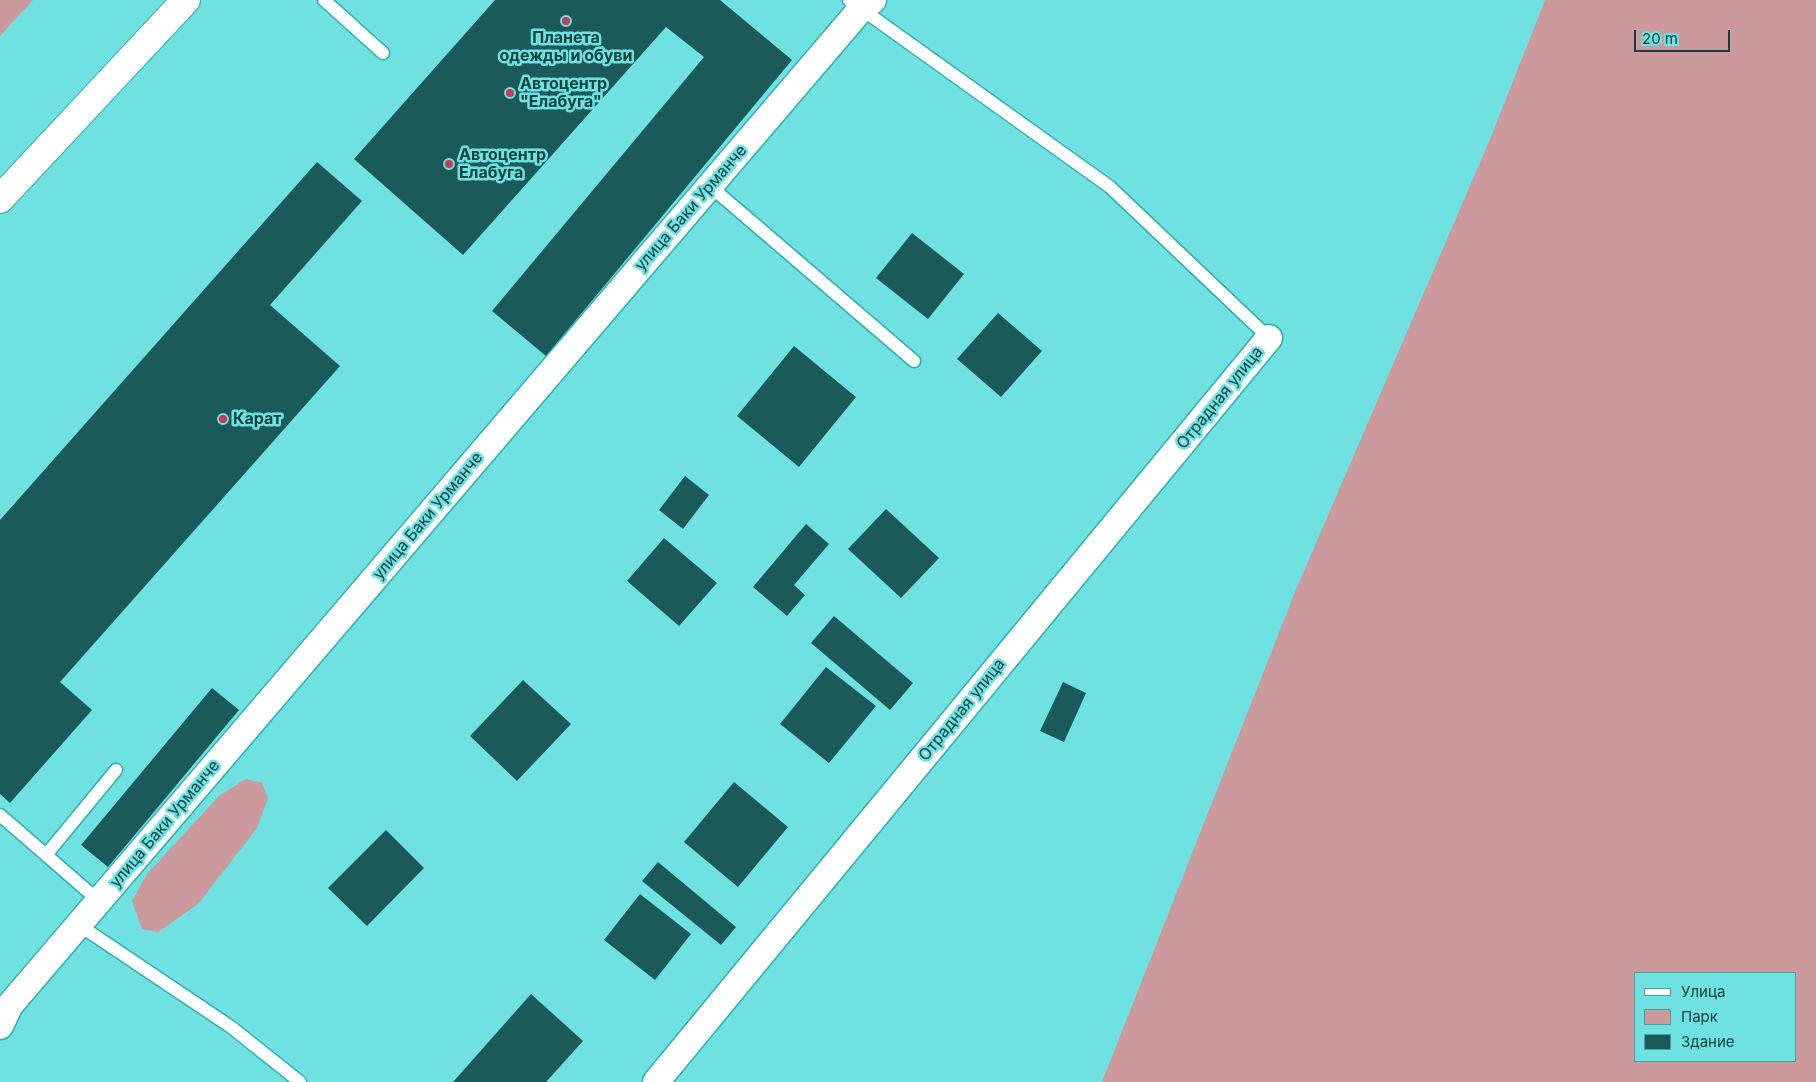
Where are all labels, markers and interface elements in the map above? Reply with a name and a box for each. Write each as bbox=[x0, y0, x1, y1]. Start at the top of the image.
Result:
marker: Планета одежды и обуви bbox=[560, 15, 572, 27]
scale bar bbox=[1636, 20, 1732, 52]
place label: Планета одежды и обуви bbox=[499, 28, 633, 66]
text: 20 m bbox=[1642, 29, 1678, 48]
place label: Автоцентр "Елабуга" bbox=[520, 74, 607, 112]
marker: Автоцентр "Елабуга" bbox=[504, 87, 516, 99]
street label: улица Баки Урманче bbox=[631, 141, 751, 275]
place label: Автоцентр Елабуга bbox=[459, 145, 546, 183]
marker: Автоцентр Елабуга bbox=[443, 158, 455, 170]
street label: Отрадная улица bbox=[1173, 343, 1267, 453]
place label: Карат bbox=[233, 409, 281, 429]
marker: Карат bbox=[217, 413, 229, 425]
street label: улица Баки Урманче bbox=[369, 448, 487, 584]
street label: Отрадная улица bbox=[915, 655, 1009, 765]
street label: улица Баки Урманче bbox=[106, 756, 224, 892]
legend bbox=[1634, 972, 1796, 1062]
text: Улица bbox=[1681, 982, 1725, 1001]
text: Парк bbox=[1681, 1007, 1718, 1026]
text: Здание bbox=[1681, 1032, 1735, 1051]

